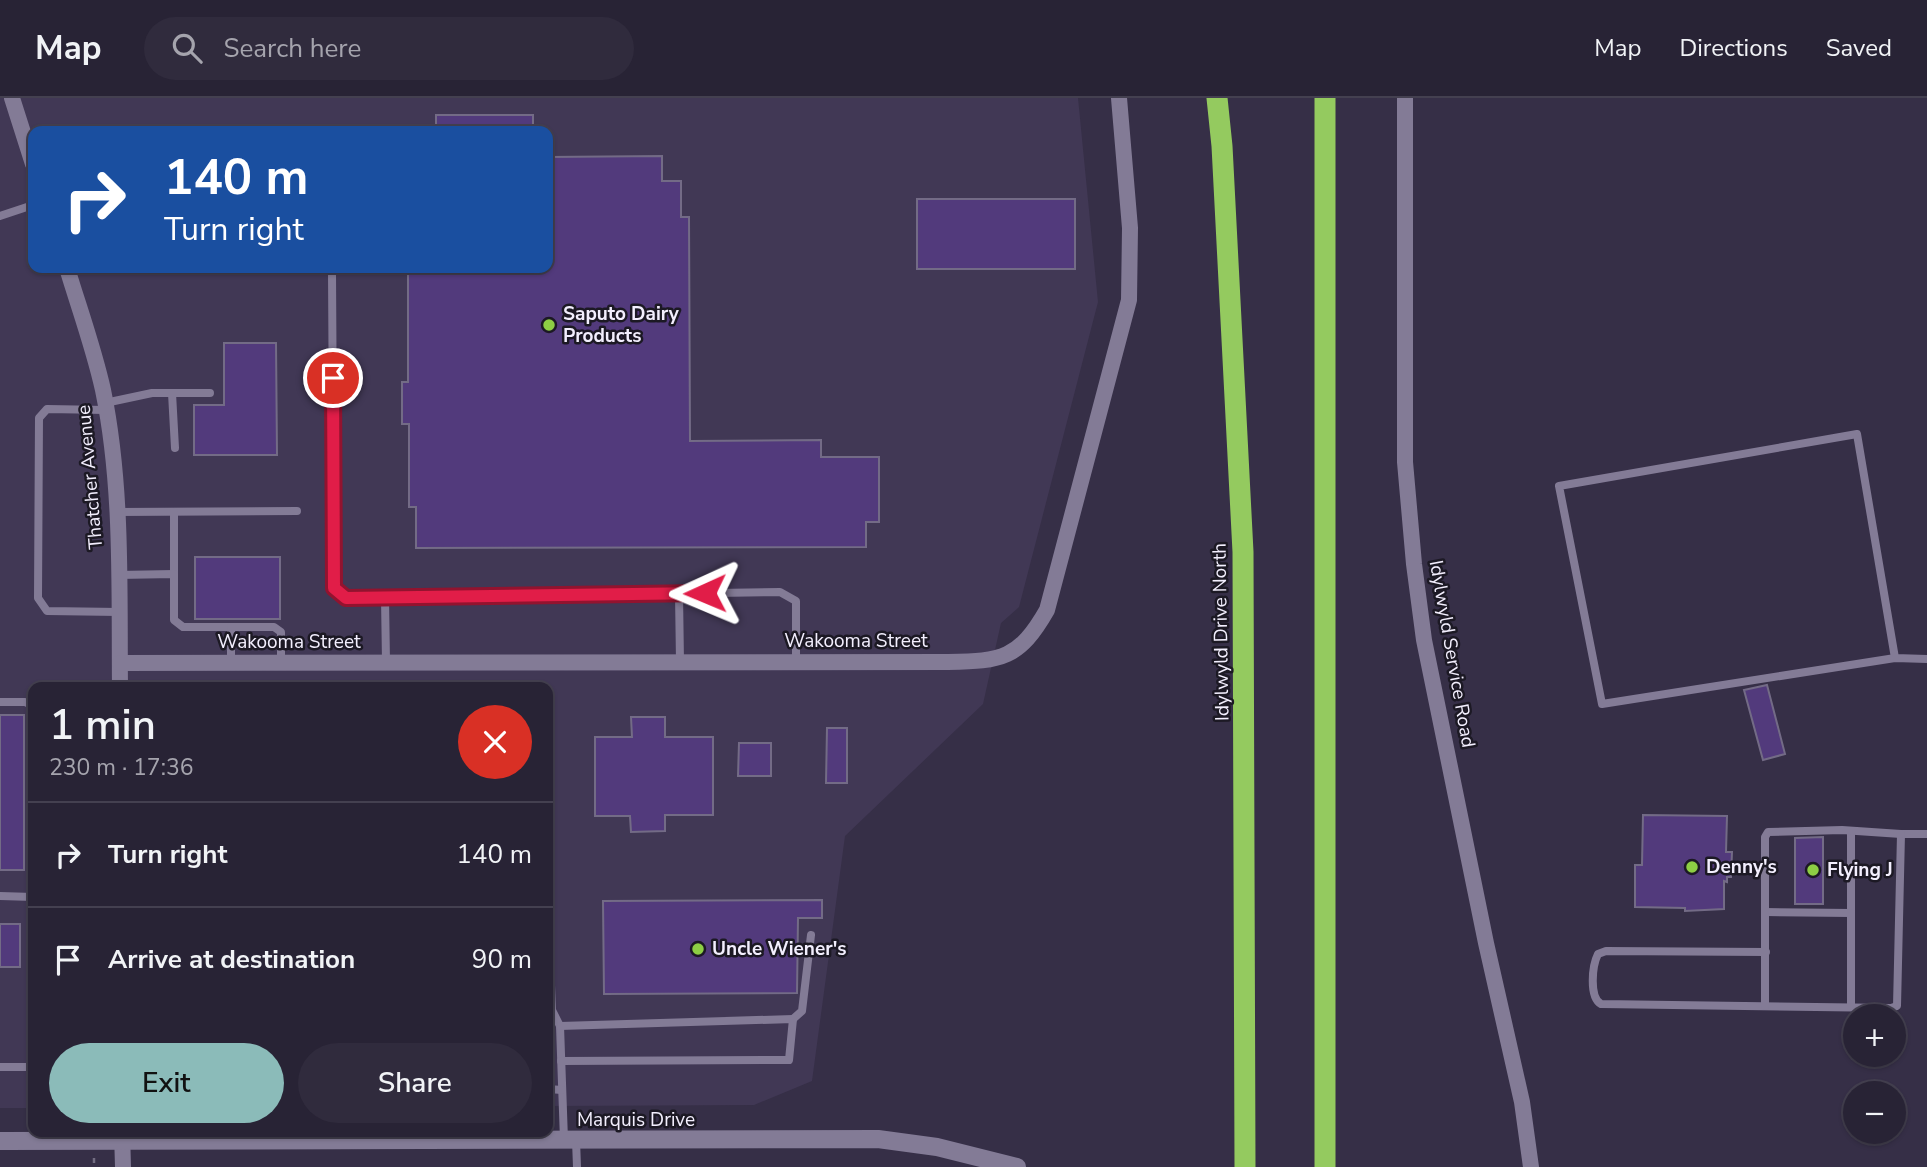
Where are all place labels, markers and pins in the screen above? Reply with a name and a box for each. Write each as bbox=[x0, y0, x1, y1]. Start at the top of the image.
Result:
place label: Saputo Dairy Products bbox=[563, 301, 680, 349]
marker: Saputo Dairy Products bbox=[541, 317, 557, 333]
pin bbox=[303, 348, 363, 408]
place label: Denny's bbox=[1706, 854, 1777, 880]
place label: Flying J bbox=[1827, 857, 1893, 883]
marker: Denny's bbox=[1684, 859, 1700, 875]
marker: Flying J bbox=[1805, 862, 1821, 878]
place label: Uncle Wiener's bbox=[712, 936, 847, 962]
marker: Uncle Wiener's bbox=[690, 941, 706, 957]

